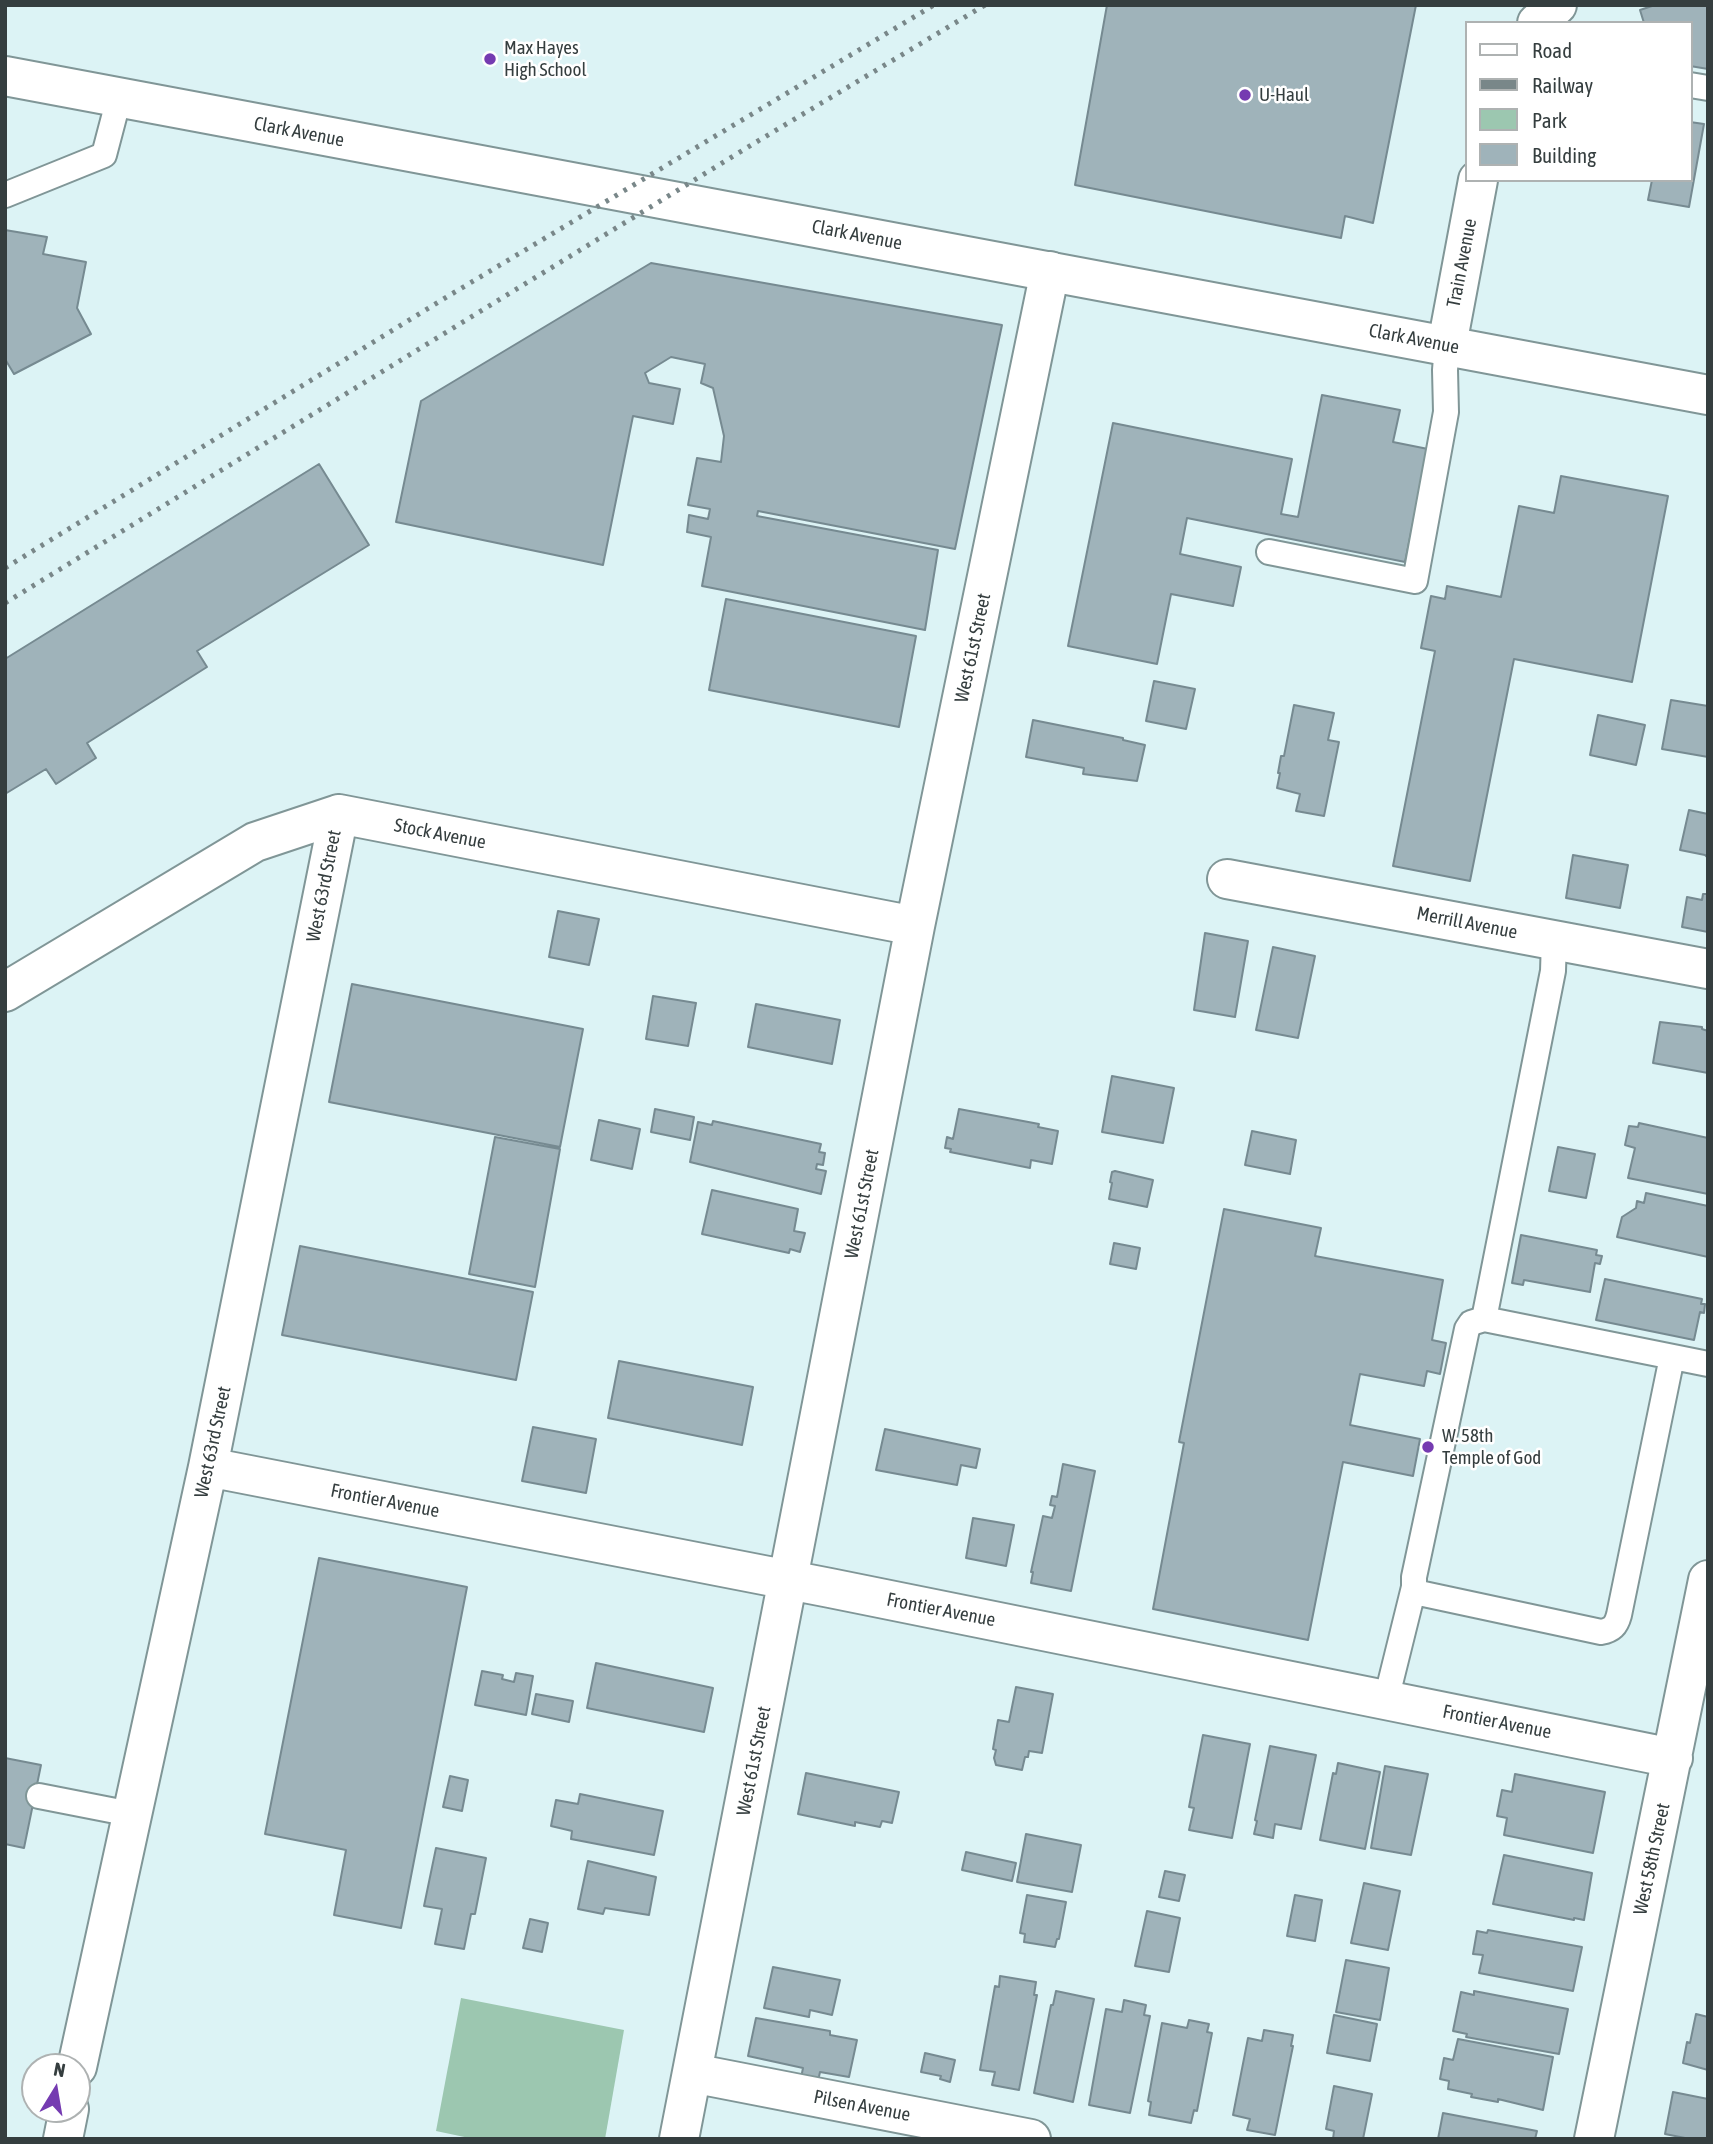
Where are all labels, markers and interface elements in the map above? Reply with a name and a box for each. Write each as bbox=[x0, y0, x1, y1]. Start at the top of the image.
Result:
legend bbox=[1464, 21, 1692, 182]
place label: Max Hayes High School bbox=[504, 37, 587, 81]
text: Road bbox=[1532, 38, 1572, 62]
marker: Max Hayes High School bbox=[482, 51, 498, 67]
text: Railway bbox=[1532, 73, 1593, 97]
place label: U-Haul bbox=[1259, 84, 1309, 106]
marker: U-Haul bbox=[1237, 87, 1253, 103]
text: Park bbox=[1532, 108, 1567, 132]
street label: Clark Avenue bbox=[252, 112, 346, 152]
text: Building bbox=[1532, 143, 1596, 167]
street label: Clark Avenue bbox=[810, 215, 904, 255]
street label: Train Avenue bbox=[1442, 217, 1482, 309]
street label: Clark Avenue bbox=[1367, 319, 1461, 359]
street label: West 61st Street bbox=[950, 591, 996, 705]
street label: Stock Avenue bbox=[392, 814, 488, 854]
street label: West 63rd Street bbox=[302, 828, 346, 944]
street label: Merrill Avenue bbox=[1415, 902, 1519, 944]
street label: West 61st Street bbox=[840, 1147, 884, 1261]
street label: West 63rd Street bbox=[190, 1384, 236, 1500]
place label: W. 58th Temple of God bbox=[1442, 1425, 1541, 1469]
marker: W. 58th Temple of God bbox=[1420, 1439, 1436, 1455]
street label: Frontier Avenue bbox=[329, 1479, 441, 1523]
street label: Frontier Avenue bbox=[885, 1588, 997, 1632]
street label: Frontier Avenue bbox=[1441, 1700, 1553, 1744]
street label: West 61st Street bbox=[732, 1704, 776, 1818]
street label: West 58th Street bbox=[1629, 1801, 1675, 1917]
north arrow bbox=[21, 2053, 91, 2123]
text: N bbox=[52, 2057, 67, 2081]
street label: Pilsen Avenue bbox=[812, 2085, 912, 2127]

